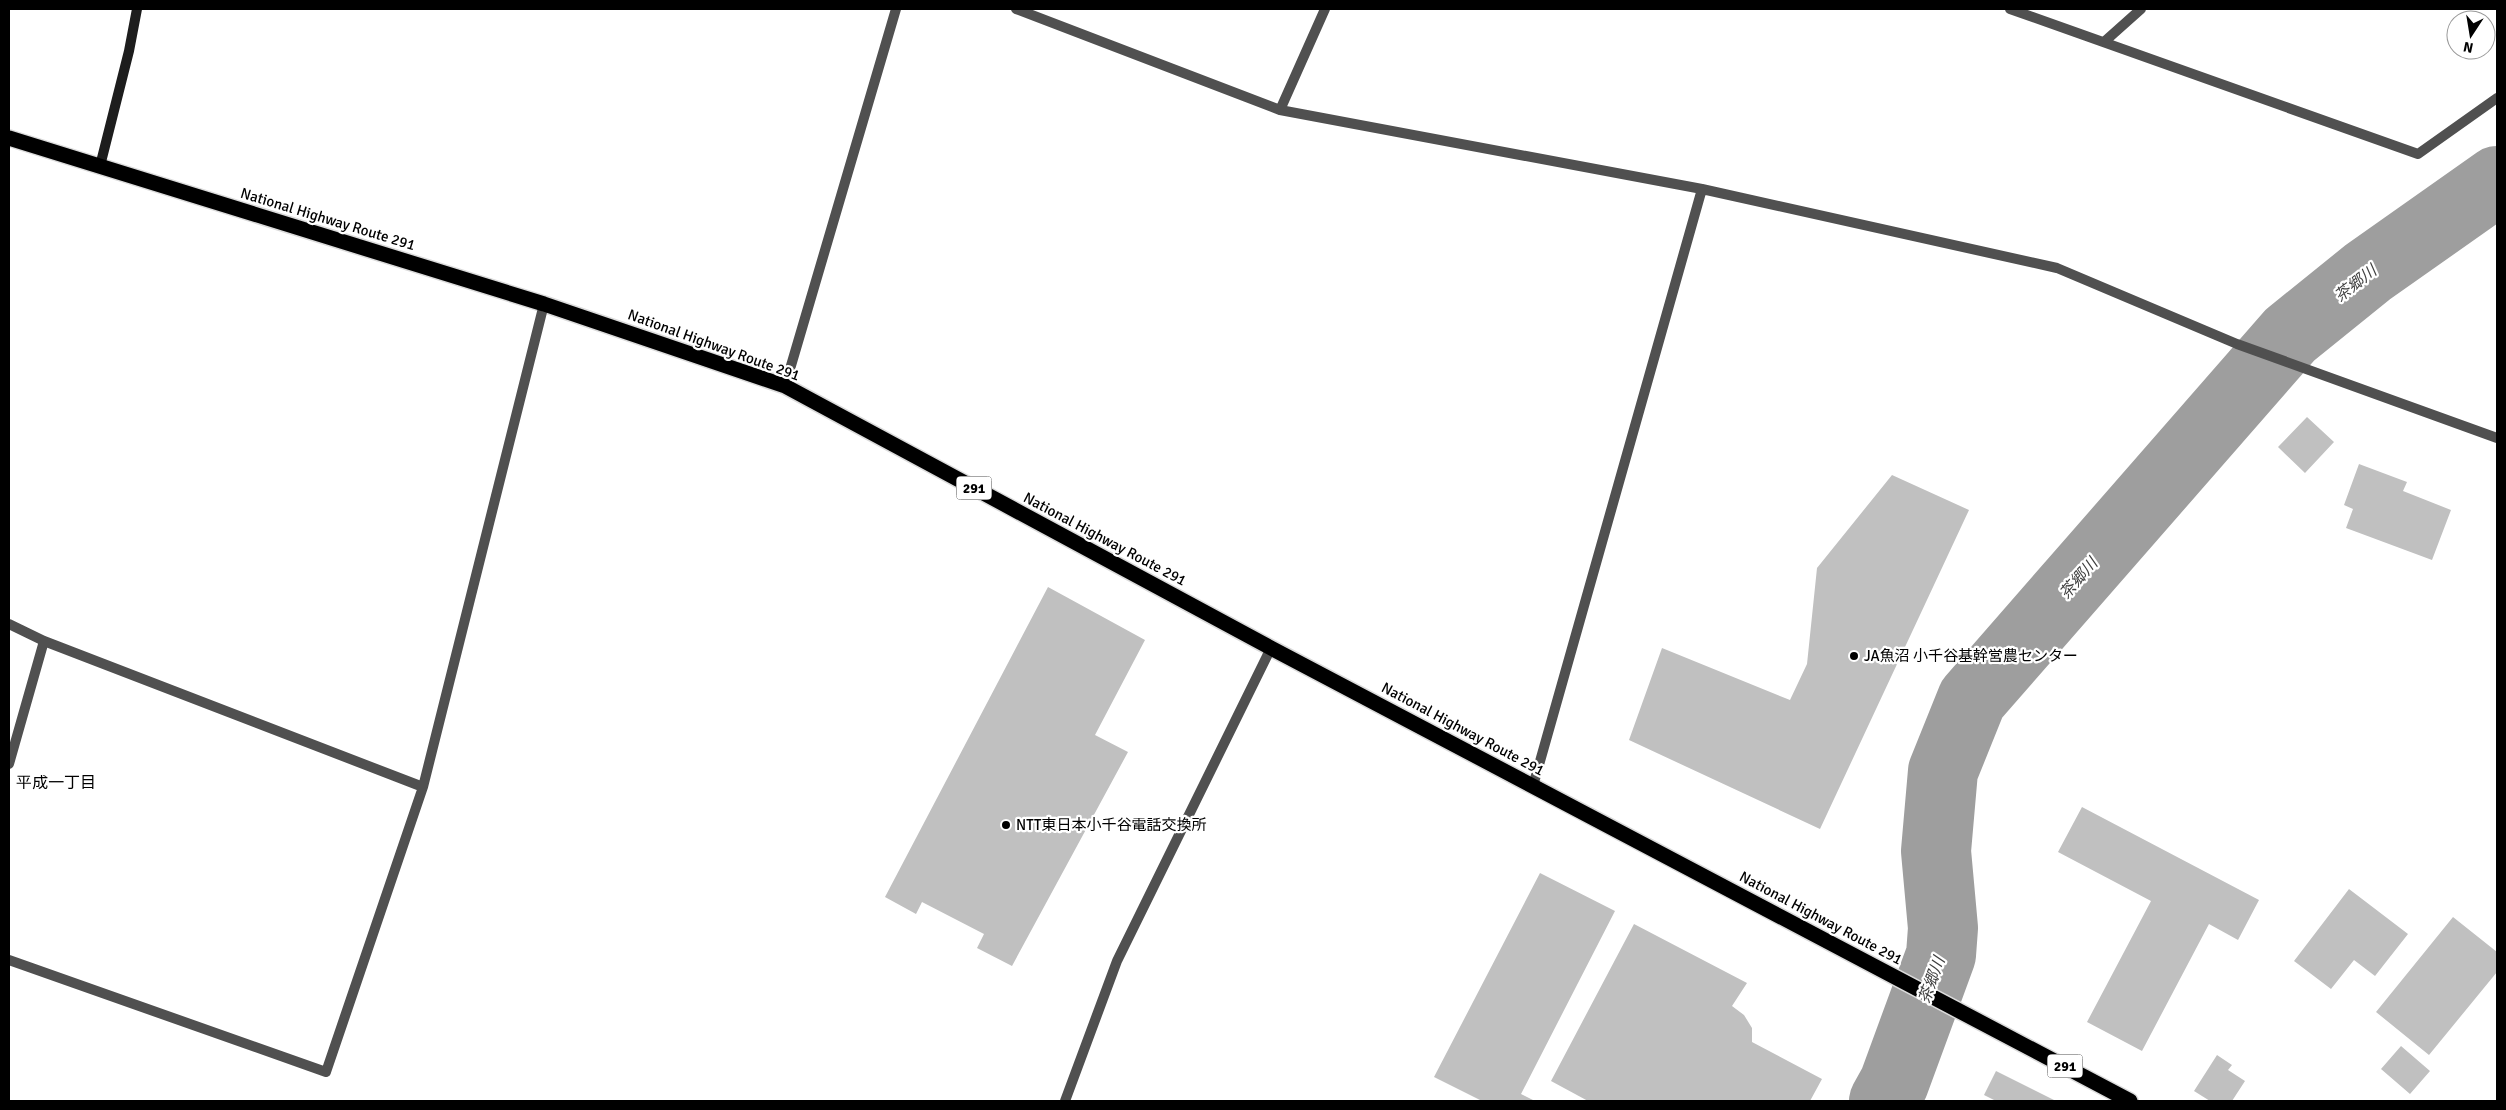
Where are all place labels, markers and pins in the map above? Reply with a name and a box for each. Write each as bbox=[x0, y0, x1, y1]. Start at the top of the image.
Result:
place label: JA魚沼 小千谷基幹営農センター bbox=[1864, 647, 2078, 665]
marker: JA魚沼 小千谷基幹営農センター bbox=[1848, 650, 1860, 662]
place label: NTT東日本小千谷電話交換所 bbox=[1016, 816, 1206, 834]
marker: NTT東日本小千谷電話交換所 bbox=[1000, 819, 1012, 831]

